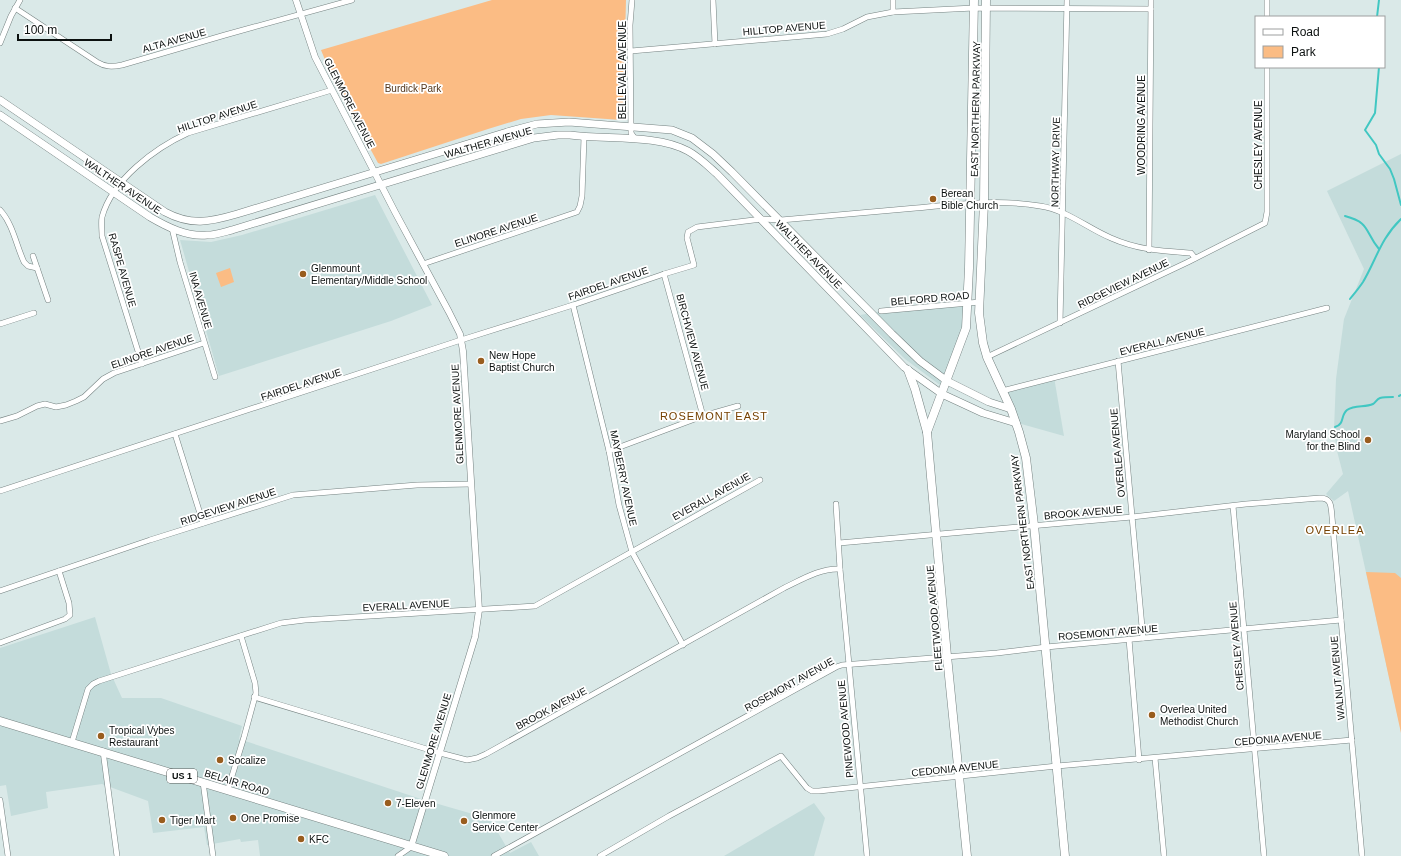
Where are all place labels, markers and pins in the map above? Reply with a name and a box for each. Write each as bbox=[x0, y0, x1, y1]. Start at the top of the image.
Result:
place label: Berean Bible Church bbox=[941, 188, 998, 211]
marker: Berean Bible Church bbox=[928, 194, 938, 204]
place label: Glenmount Elementary/Middle School bbox=[311, 263, 427, 286]
marker: Glenmount Elementary/Middle School bbox=[298, 269, 308, 279]
place label: New Hope Baptist Church bbox=[489, 350, 555, 373]
marker: New Hope Baptist Church bbox=[476, 356, 486, 366]
place label: Maryland School for the Blind bbox=[1286, 429, 1360, 452]
marker: Maryland School for the Blind bbox=[1363, 435, 1373, 445]
place label: Overlea United Methodist Church bbox=[1160, 704, 1238, 727]
marker: Overlea United Methodist Church bbox=[1147, 710, 1157, 720]
place label: Tropical Vybes Restaurant bbox=[109, 725, 174, 748]
marker: Tropical Vybes Restaurant bbox=[96, 731, 106, 741]
marker: Socalize bbox=[215, 755, 225, 765]
place label: Socalize bbox=[228, 755, 266, 766]
marker: 7-Eleven bbox=[383, 798, 393, 808]
place label: 7-Eleven bbox=[396, 798, 435, 809]
place label: Glenmore Service Center bbox=[472, 810, 539, 833]
marker: One Promise bbox=[228, 813, 238, 823]
place label: One Promise bbox=[241, 813, 300, 824]
marker: Tiger Mart bbox=[157, 815, 167, 825]
place label: Tiger Mart bbox=[170, 815, 215, 826]
marker: Glenmore Service Center bbox=[459, 816, 469, 826]
marker: KFC bbox=[296, 834, 306, 844]
place label: KFC bbox=[309, 834, 329, 845]

